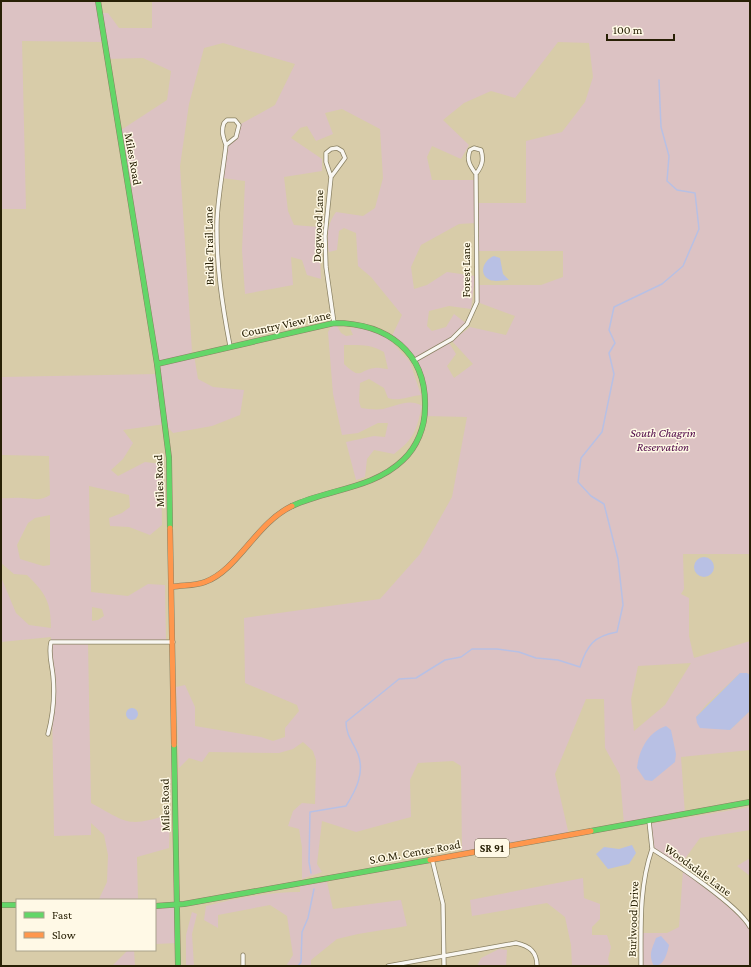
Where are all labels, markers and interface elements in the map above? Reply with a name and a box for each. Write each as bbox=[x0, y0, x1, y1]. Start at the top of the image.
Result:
scale bar bbox=[607, 16, 674, 42]
text: 100 m bbox=[613, 23, 643, 37]
street label: Miles Road bbox=[122, 132, 145, 187]
street label: Dogwood Lane bbox=[310, 190, 326, 262]
street label: Bridle Trail Lane bbox=[201, 206, 217, 286]
street label: Forest Lane bbox=[459, 242, 473, 298]
street label: Country View Lane bbox=[240, 308, 332, 340]
park label: South Chagrin Reservation bbox=[630, 426, 696, 454]
street label: Miles Road bbox=[151, 454, 167, 508]
street label: Miles Road bbox=[158, 778, 172, 832]
street label: S.O.M. Center Road bbox=[368, 837, 462, 867]
road number: SR 91 bbox=[475, 839, 509, 857]
street label: Woodsdale Lane bbox=[662, 841, 734, 899]
street label: Burlwood Drive bbox=[625, 881, 641, 957]
legend bbox=[16, 899, 156, 951]
text: Fast bbox=[52, 908, 73, 922]
text: Slow bbox=[52, 928, 76, 942]

